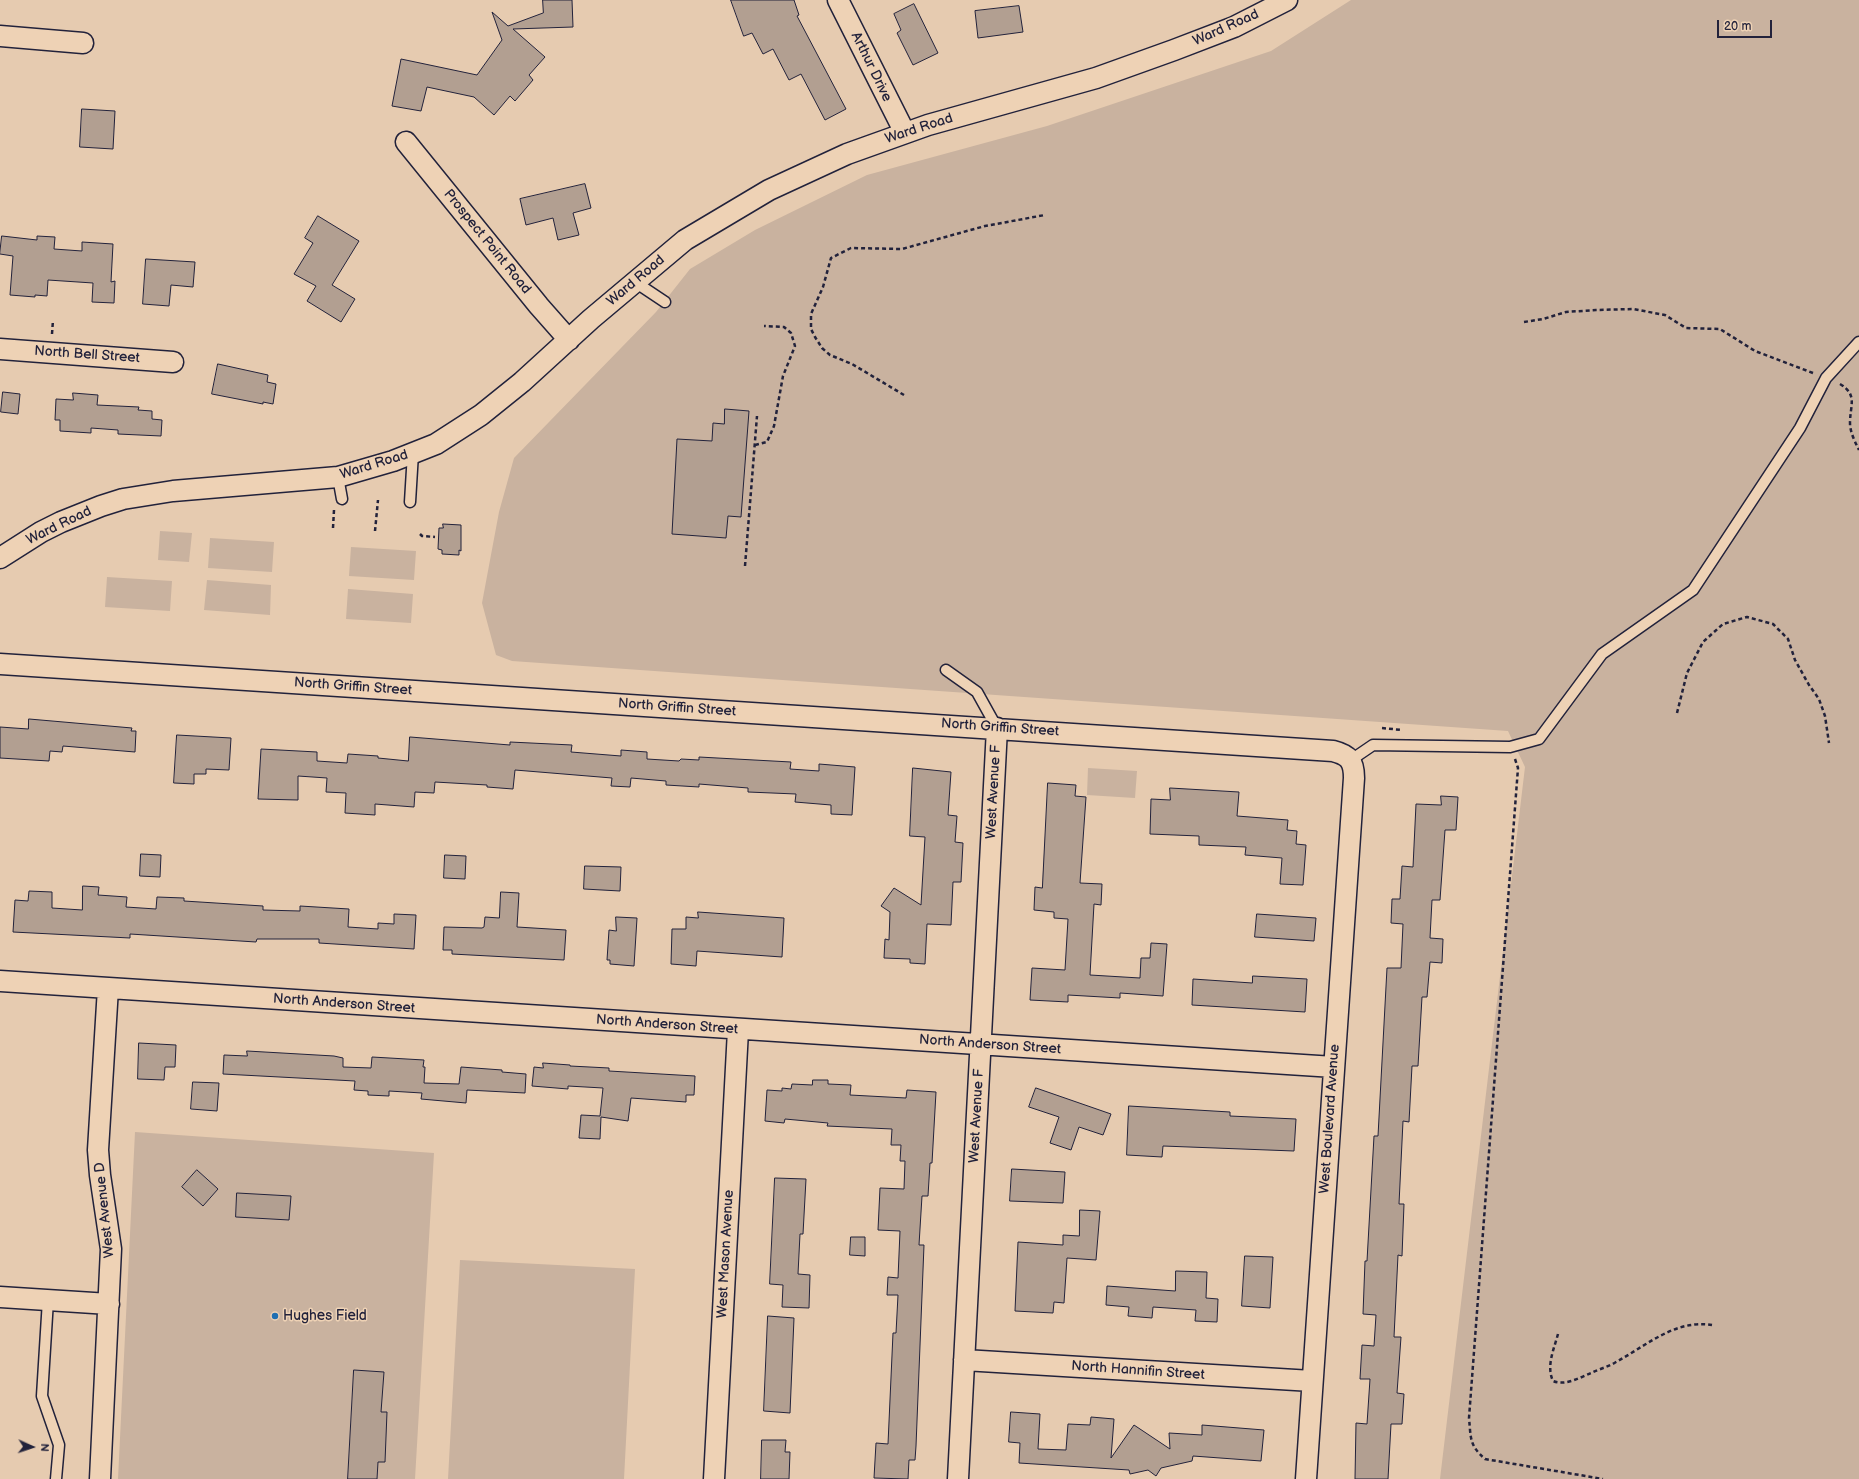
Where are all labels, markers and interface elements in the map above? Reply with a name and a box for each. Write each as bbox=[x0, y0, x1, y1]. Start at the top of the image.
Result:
street label: Ward Road bbox=[1190, 6, 1262, 50]
scale bar bbox=[1719, 12, 1774, 38]
text: 20 m bbox=[1724, 19, 1751, 34]
street label: Arthur Drive bbox=[847, 29, 895, 105]
street label: Ward Road bbox=[883, 110, 955, 148]
street label: Prospect Point Road bbox=[440, 186, 534, 298]
street label: Ward Road bbox=[604, 252, 668, 310]
street label: North Bell Street bbox=[34, 343, 140, 367]
street label: Ward Road bbox=[338, 447, 410, 483]
street label: Ward Road bbox=[24, 503, 94, 549]
street label: North Griffin Street bbox=[293, 674, 413, 700]
street label: North Griffin Street bbox=[617, 695, 737, 721]
street label: North Griffin Street bbox=[940, 715, 1060, 741]
street label: West Avenue F bbox=[983, 744, 1005, 840]
street label: North Anderson Street bbox=[272, 991, 416, 1017]
street label: North Anderson Street bbox=[595, 1012, 739, 1038]
street label: North Anderson Street bbox=[918, 1032, 1062, 1058]
street label: West Boulevard Avenue bbox=[1316, 1044, 1344, 1194]
street label: West Avenue F bbox=[966, 1068, 988, 1164]
street label: West Avenue D bbox=[92, 1161, 118, 1259]
street label: West Mason Avenue bbox=[714, 1189, 738, 1319]
place label: Hughes Field bbox=[283, 1308, 367, 1324]
marker: Hughes Field bbox=[270, 1311, 280, 1321]
street label: North Hannifin Street bbox=[1071, 1358, 1205, 1384]
north arrow bbox=[12, 1427, 52, 1467]
text: N bbox=[38, 1443, 51, 1452]

